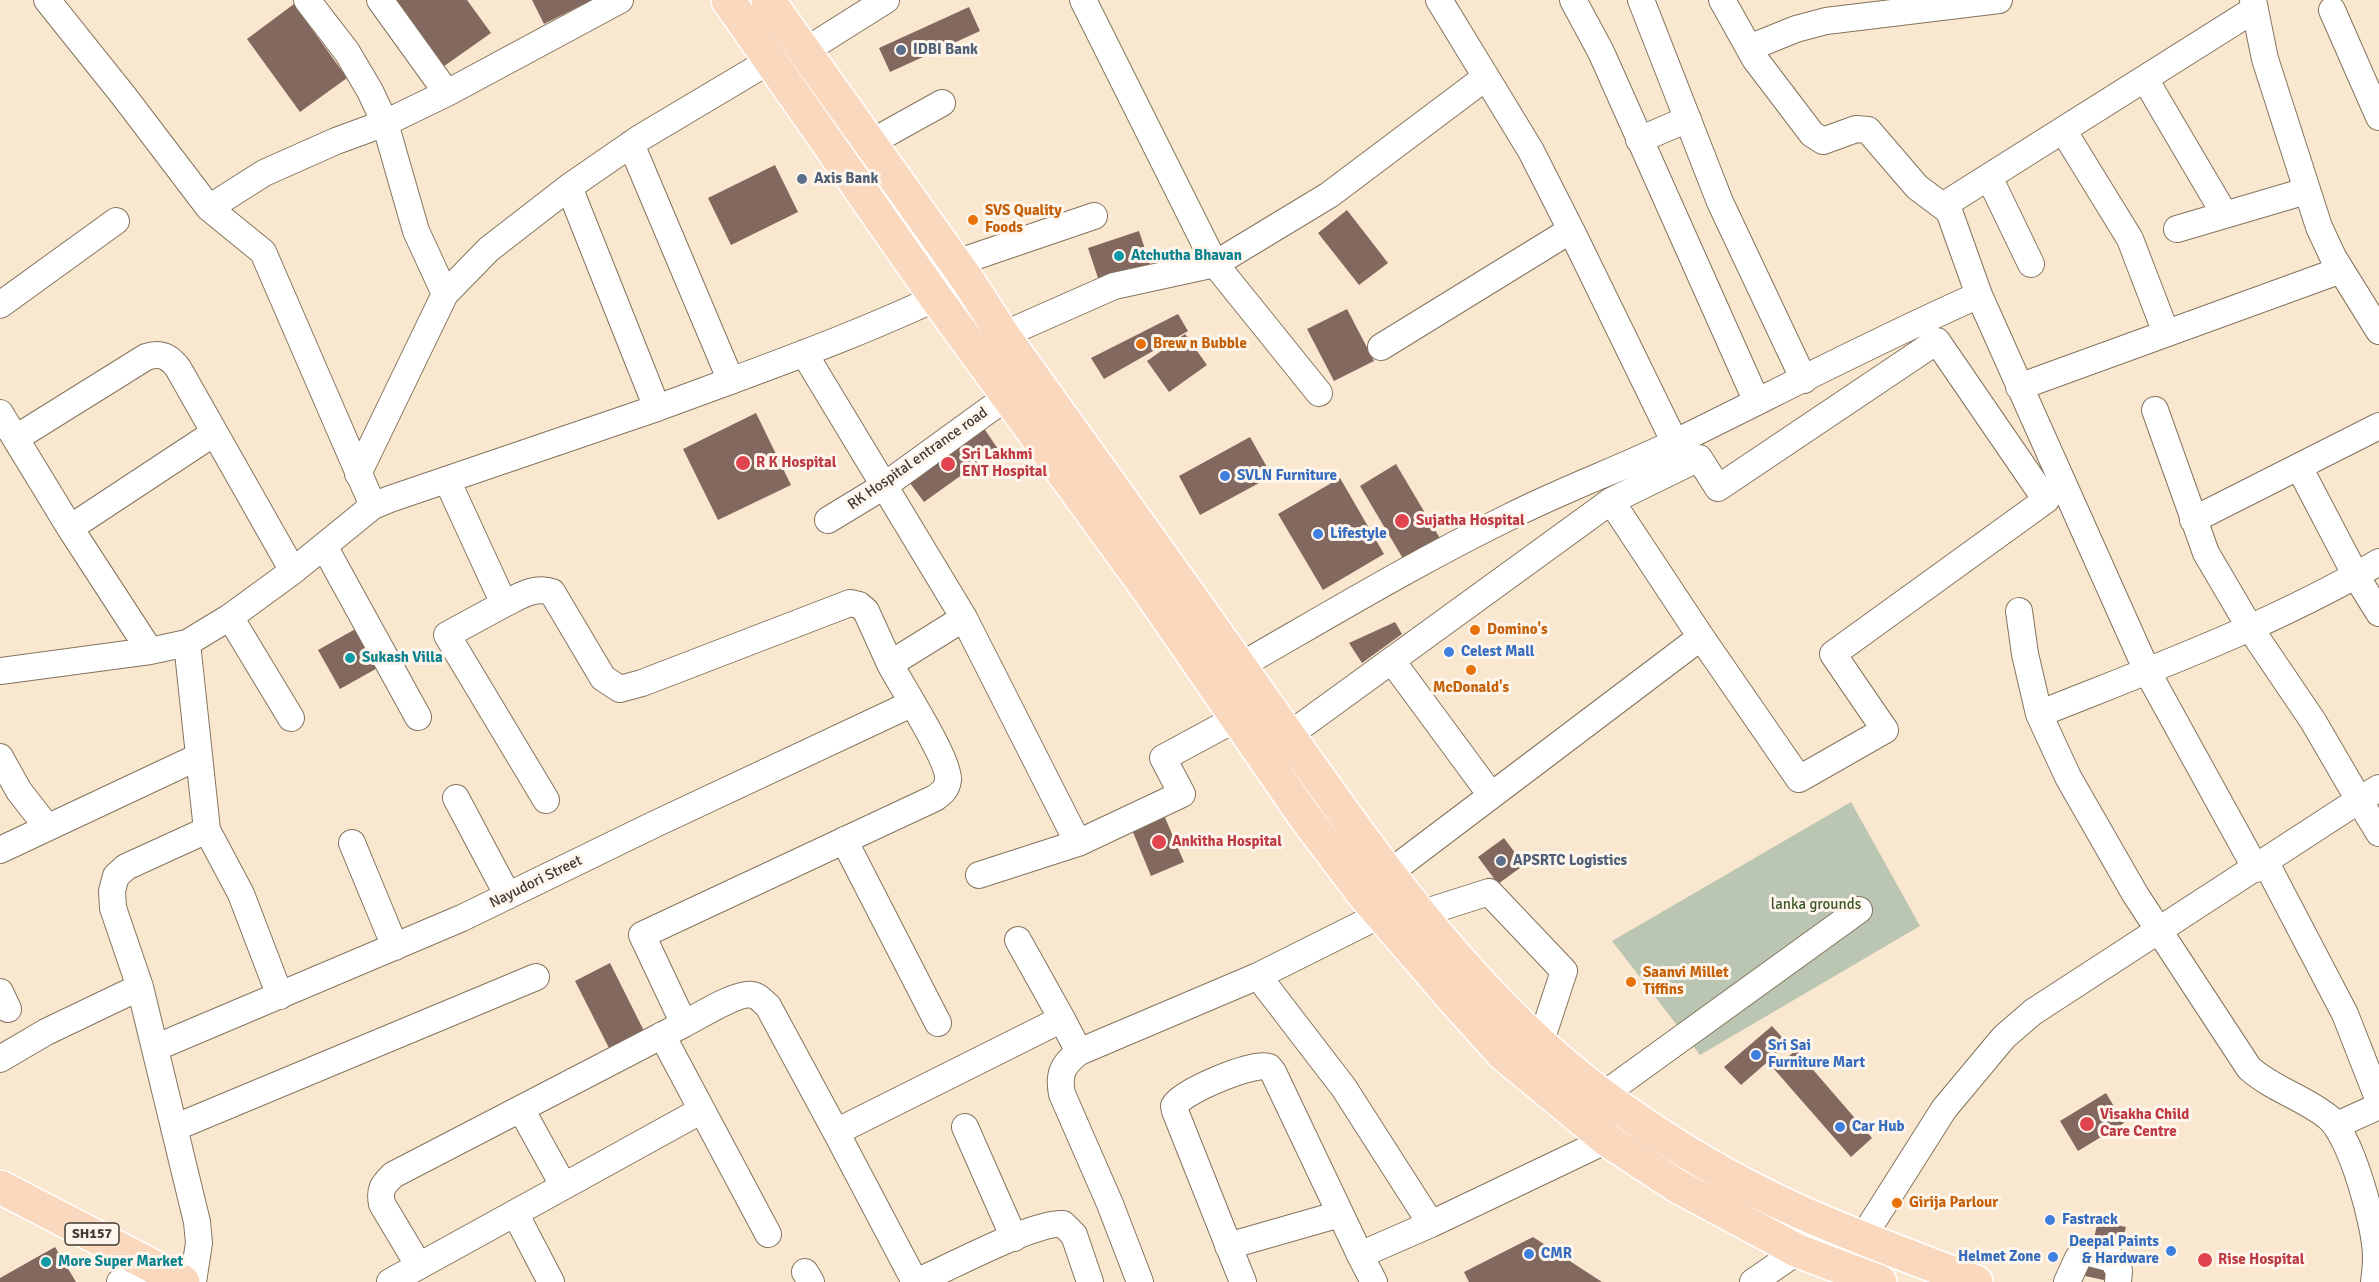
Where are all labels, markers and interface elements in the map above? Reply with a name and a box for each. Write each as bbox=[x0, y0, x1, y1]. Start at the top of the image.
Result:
place label: IDBI Bank bbox=[913, 41, 978, 59]
marker: IDBI Bank bbox=[894, 43, 908, 57]
place label: Axis Bank bbox=[814, 170, 878, 188]
marker: Axis Bank bbox=[795, 172, 809, 186]
place label: SVS Quality Foods bbox=[985, 202, 1062, 237]
marker: SVS Quality Foods bbox=[966, 213, 980, 227]
place label: Atchutha Bhavan bbox=[1131, 247, 1242, 265]
marker: Atchutha Bhavan bbox=[1112, 249, 1126, 263]
place label: Brew n Bubble bbox=[1153, 335, 1247, 353]
marker: Brew n Bubble bbox=[1134, 337, 1148, 351]
street label: RK Hospital entrance road bbox=[845, 404, 991, 514]
place label: Sri Lakhmi ENT Hospital bbox=[962, 446, 1047, 481]
marker: R K Hospital bbox=[734, 454, 752, 472]
place label: R K Hospital bbox=[756, 454, 836, 472]
marker: Sri Lakhmi ENT Hospital bbox=[939, 455, 957, 473]
place label: SVLN Furniture bbox=[1237, 467, 1337, 485]
marker: SVLN Furniture bbox=[1218, 469, 1232, 483]
marker: Sujatha Hospital bbox=[1393, 512, 1411, 530]
place label: Sujatha Hospital bbox=[1416, 512, 1525, 530]
place label: Lifestyle bbox=[1330, 525, 1387, 543]
marker: Lifestyle bbox=[1311, 527, 1325, 541]
place label: Domino's bbox=[1487, 621, 1548, 639]
marker: Domino's bbox=[1468, 623, 1482, 637]
place label: Celest Mall bbox=[1461, 643, 1534, 661]
marker: Celest Mall bbox=[1442, 645, 1456, 659]
place label: Sukash Villa bbox=[362, 649, 443, 667]
marker: Sukash Villa bbox=[343, 651, 357, 665]
marker: McDonald's bbox=[1464, 663, 1478, 677]
place label: McDonald's bbox=[1433, 679, 1509, 697]
marker: Ankitha Hospital bbox=[1150, 833, 1168, 851]
place label: Ankitha Hospital bbox=[1172, 833, 1282, 851]
street label: Nayudori Street bbox=[487, 852, 585, 912]
place label: APSRTC Logistics bbox=[1513, 852, 1627, 870]
marker: APSRTC Logistics bbox=[1494, 854, 1508, 868]
park label: lanka grounds bbox=[1771, 896, 1861, 914]
place label: Saanvi Millet Tiffins bbox=[1643, 964, 1729, 999]
marker: Saanvi Millet Tiffins bbox=[1624, 975, 1638, 989]
place label: Sri Sai Furniture Mart bbox=[1768, 1037, 1865, 1072]
marker: Sri Sai Furniture Mart bbox=[1749, 1048, 1763, 1062]
place label: Visakha Child Care Centre bbox=[2100, 1106, 2189, 1141]
marker: Visakha Child Care Centre bbox=[2078, 1115, 2096, 1133]
place label: Car Hub bbox=[1852, 1118, 1905, 1136]
marker: Car Hub bbox=[1833, 1120, 1847, 1134]
place label: Girija Parlour bbox=[1909, 1194, 1998, 1212]
marker: Girija Parlour bbox=[1890, 1196, 1904, 1210]
place label: Fastrack bbox=[2062, 1211, 2118, 1229]
marker: Fastrack bbox=[2043, 1213, 2057, 1227]
road number: SH157 bbox=[65, 1223, 119, 1245]
place label: Deepal Paints & Hardware bbox=[2069, 1233, 2159, 1268]
marker: Deepal Paints & Hardware bbox=[2164, 1244, 2178, 1258]
place label: CMR bbox=[1541, 1245, 1572, 1263]
marker: CMR bbox=[1522, 1247, 1536, 1261]
place label: Helmet Zone bbox=[1958, 1248, 2041, 1266]
marker: Helmet Zone bbox=[2046, 1250, 2060, 1264]
marker: Rise Hospital bbox=[2196, 1251, 2214, 1269]
place label: Rise Hospital bbox=[2218, 1251, 2304, 1269]
place label: More Super Market bbox=[58, 1253, 183, 1271]
marker: More Super Market bbox=[39, 1255, 53, 1269]

